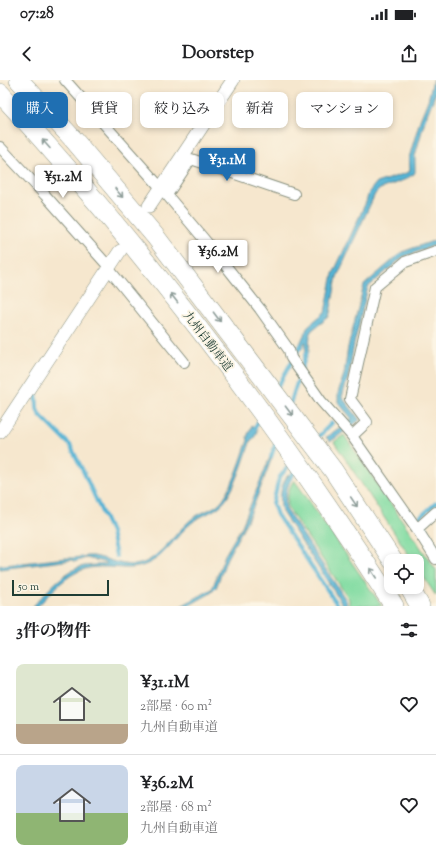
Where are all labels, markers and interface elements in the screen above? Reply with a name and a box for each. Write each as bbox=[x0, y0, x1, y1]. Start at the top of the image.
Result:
text: 07:28 bbox=[20, 4, 54, 25]
text: Doorstep bbox=[182, 41, 254, 67]
icon: back bbox=[16, 43, 38, 65]
icon: share bbox=[398, 43, 420, 65]
chip: 購入 bbox=[12, 92, 68, 128]
chip: 賃貸 bbox=[76, 92, 132, 128]
chip: 絞り込み bbox=[140, 92, 224, 128]
chip: 新着 bbox=[232, 92, 288, 128]
chip: マンション bbox=[296, 92, 393, 128]
one-way arrow bbox=[42, 139, 51, 149]
pin: ¥31.1M bbox=[194, 148, 260, 182]
text: ¥31.1M bbox=[208, 152, 246, 170]
pin: ¥51.2M bbox=[30, 165, 96, 199]
text: ¥51.2M bbox=[44, 169, 82, 187]
one-way arrow bbox=[114, 188, 123, 198]
pin: ¥36.2M bbox=[185, 240, 251, 274]
text: ¥36.2M bbox=[197, 244, 239, 262]
one-way arrow bbox=[170, 292, 179, 303]
street label: 九州自動車道 bbox=[178, 308, 236, 376]
one-way arrow bbox=[213, 311, 221, 322]
one-way arrow bbox=[285, 406, 293, 417]
one-way arrow bbox=[351, 496, 359, 508]
map controls bbox=[384, 554, 424, 594]
button: locate bbox=[384, 554, 424, 594]
one-way arrow bbox=[368, 567, 376, 579]
scale bar bbox=[12, 578, 109, 597]
text: 50 m bbox=[18, 579, 39, 595]
icon: filters bbox=[398, 619, 420, 641]
text: 3件の物件 bbox=[16, 620, 91, 644]
text: ¥31.1M bbox=[140, 671, 189, 695]
icon: home bbox=[48, 680, 96, 728]
icon: heart bbox=[398, 693, 420, 715]
text: 2部屋 · 60 m² bbox=[140, 698, 212, 716]
text: 九州自動車道 bbox=[140, 719, 218, 737]
text: ¥36.2M bbox=[140, 772, 194, 796]
icon: home bbox=[48, 781, 96, 829]
icon: heart bbox=[398, 794, 420, 816]
text: 2部屋 · 68 m² bbox=[140, 799, 212, 817]
text: 九州自動車道 bbox=[140, 820, 218, 838]

